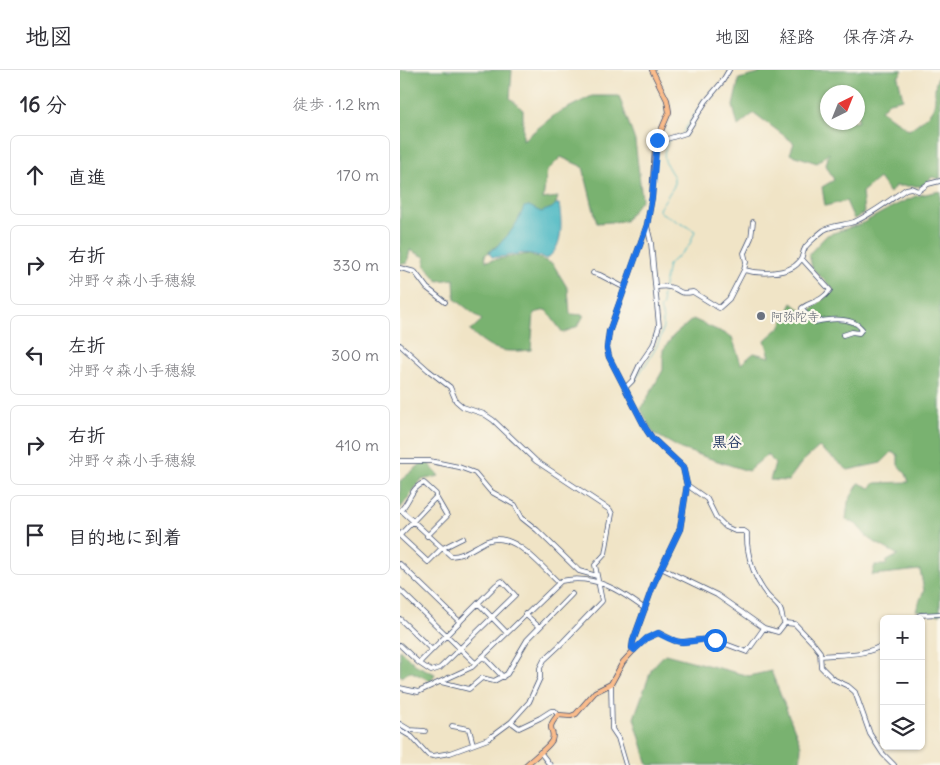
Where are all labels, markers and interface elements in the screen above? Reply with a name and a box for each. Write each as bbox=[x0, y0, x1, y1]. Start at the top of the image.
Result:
text: 地図 bbox=[25, 21, 73, 51]
text: 地図 bbox=[715, 25, 751, 48]
text: 経路 bbox=[779, 25, 815, 48]
text: 保存済み bbox=[843, 25, 915, 48]
north arrow bbox=[820, 85, 865, 130]
text: 16 分 bbox=[20, 91, 66, 118]
text: 徒歩 · 1.2 km bbox=[292, 94, 380, 114]
route end bbox=[646, 129, 669, 152]
icon: ahead bbox=[21, 161, 49, 189]
text: 直進 bbox=[68, 165, 106, 189]
text: 170 m bbox=[336, 165, 379, 185]
text: 右折 bbox=[68, 243, 106, 267]
icon: right bbox=[21, 251, 49, 279]
text: 330 m bbox=[332, 255, 379, 275]
text: 沖野々森小手穂線 bbox=[68, 270, 196, 290]
place label: 阿弥陀寺 bbox=[771, 309, 819, 324]
marker: 阿弥陀寺 bbox=[755, 310, 767, 322]
text: 左折 bbox=[68, 333, 106, 357]
icon: left bbox=[21, 341, 49, 369]
text: 300 m bbox=[331, 345, 379, 365]
text: 沖野々森小手穂線 bbox=[68, 360, 196, 380]
text: 右折 bbox=[68, 423, 106, 447]
icon: right bbox=[21, 431, 49, 459]
district label: 黒谷 bbox=[712, 432, 742, 451]
text: 410 m bbox=[335, 435, 379, 455]
text: 沖野々森小手穂線 bbox=[68, 450, 196, 470]
icon: arrive bbox=[21, 521, 49, 549]
text: 目的地に到着 bbox=[68, 525, 182, 549]
map controls bbox=[880, 615, 925, 750]
button: + bbox=[880, 615, 925, 660]
route start bbox=[704, 629, 727, 652]
button: − bbox=[880, 660, 925, 705]
button: layers bbox=[880, 705, 925, 750]

